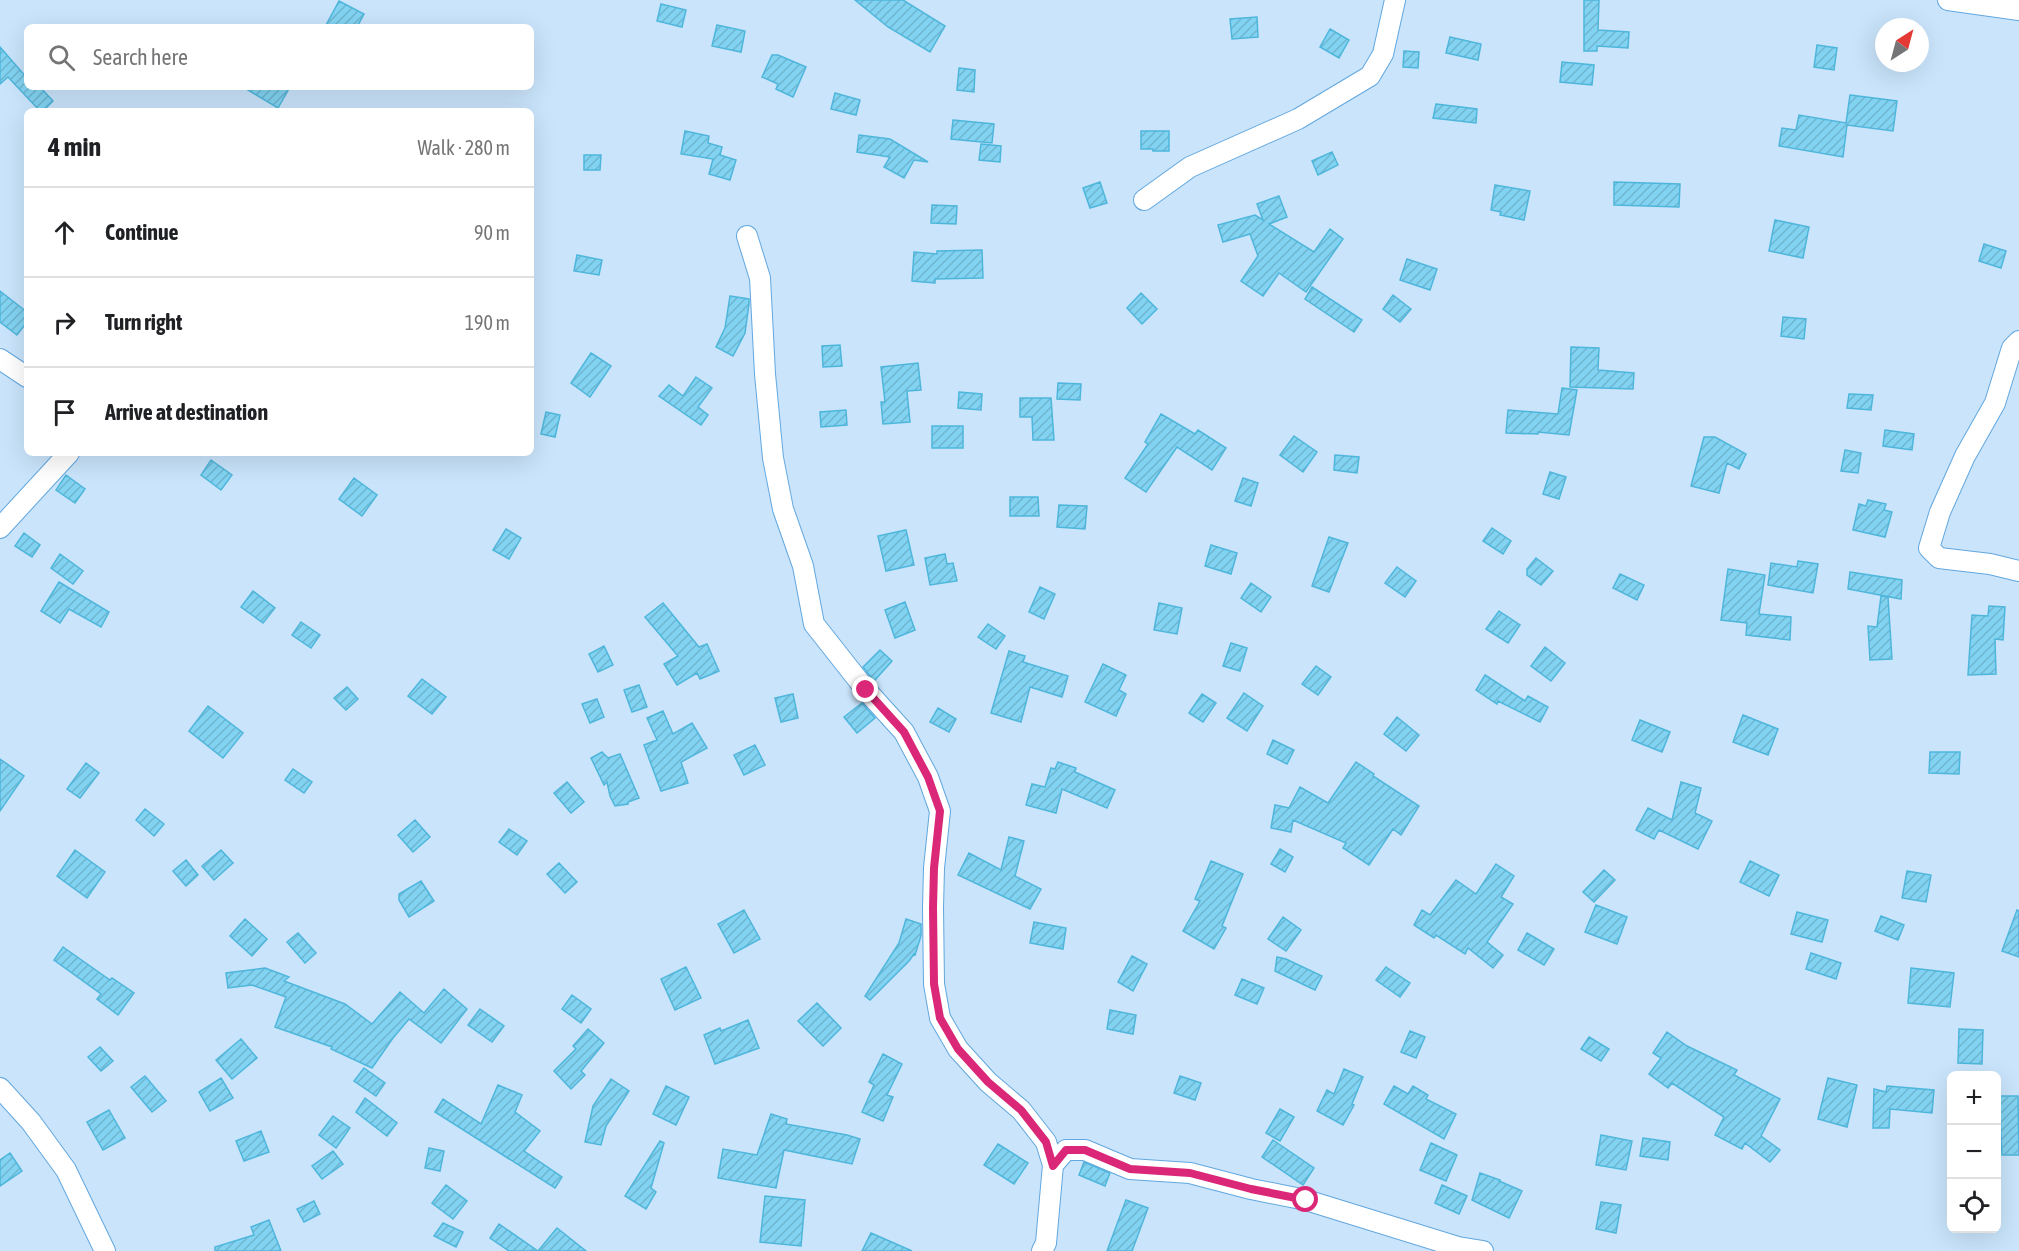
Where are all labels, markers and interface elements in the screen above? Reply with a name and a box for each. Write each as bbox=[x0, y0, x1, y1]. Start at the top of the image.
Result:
north arrow bbox=[1875, 18, 1929, 72]
search box bbox=[24, 24, 534, 90]
icon: search bbox=[45, 41, 78, 74]
text: Search here bbox=[93, 44, 188, 70]
text: 4 min bbox=[48, 132, 101, 162]
text: Walk · 280 m bbox=[418, 136, 510, 159]
icon: ahead bbox=[48, 216, 81, 249]
text: Continue bbox=[105, 219, 179, 245]
text: 90 m bbox=[474, 221, 510, 244]
icon: right bbox=[48, 306, 81, 339]
text: Turn right bbox=[105, 309, 182, 335]
text: 190 m bbox=[465, 311, 510, 334]
icon: arrive bbox=[48, 396, 81, 429]
text: Arrive at destination bbox=[105, 399, 268, 425]
route end bbox=[852, 676, 878, 702]
map controls bbox=[1947, 1071, 2001, 1233]
button: + bbox=[1947, 1071, 2001, 1125]
button: − bbox=[1947, 1125, 2001, 1179]
button: locate bbox=[1947, 1179, 2001, 1233]
route start bbox=[1292, 1186, 1318, 1212]

